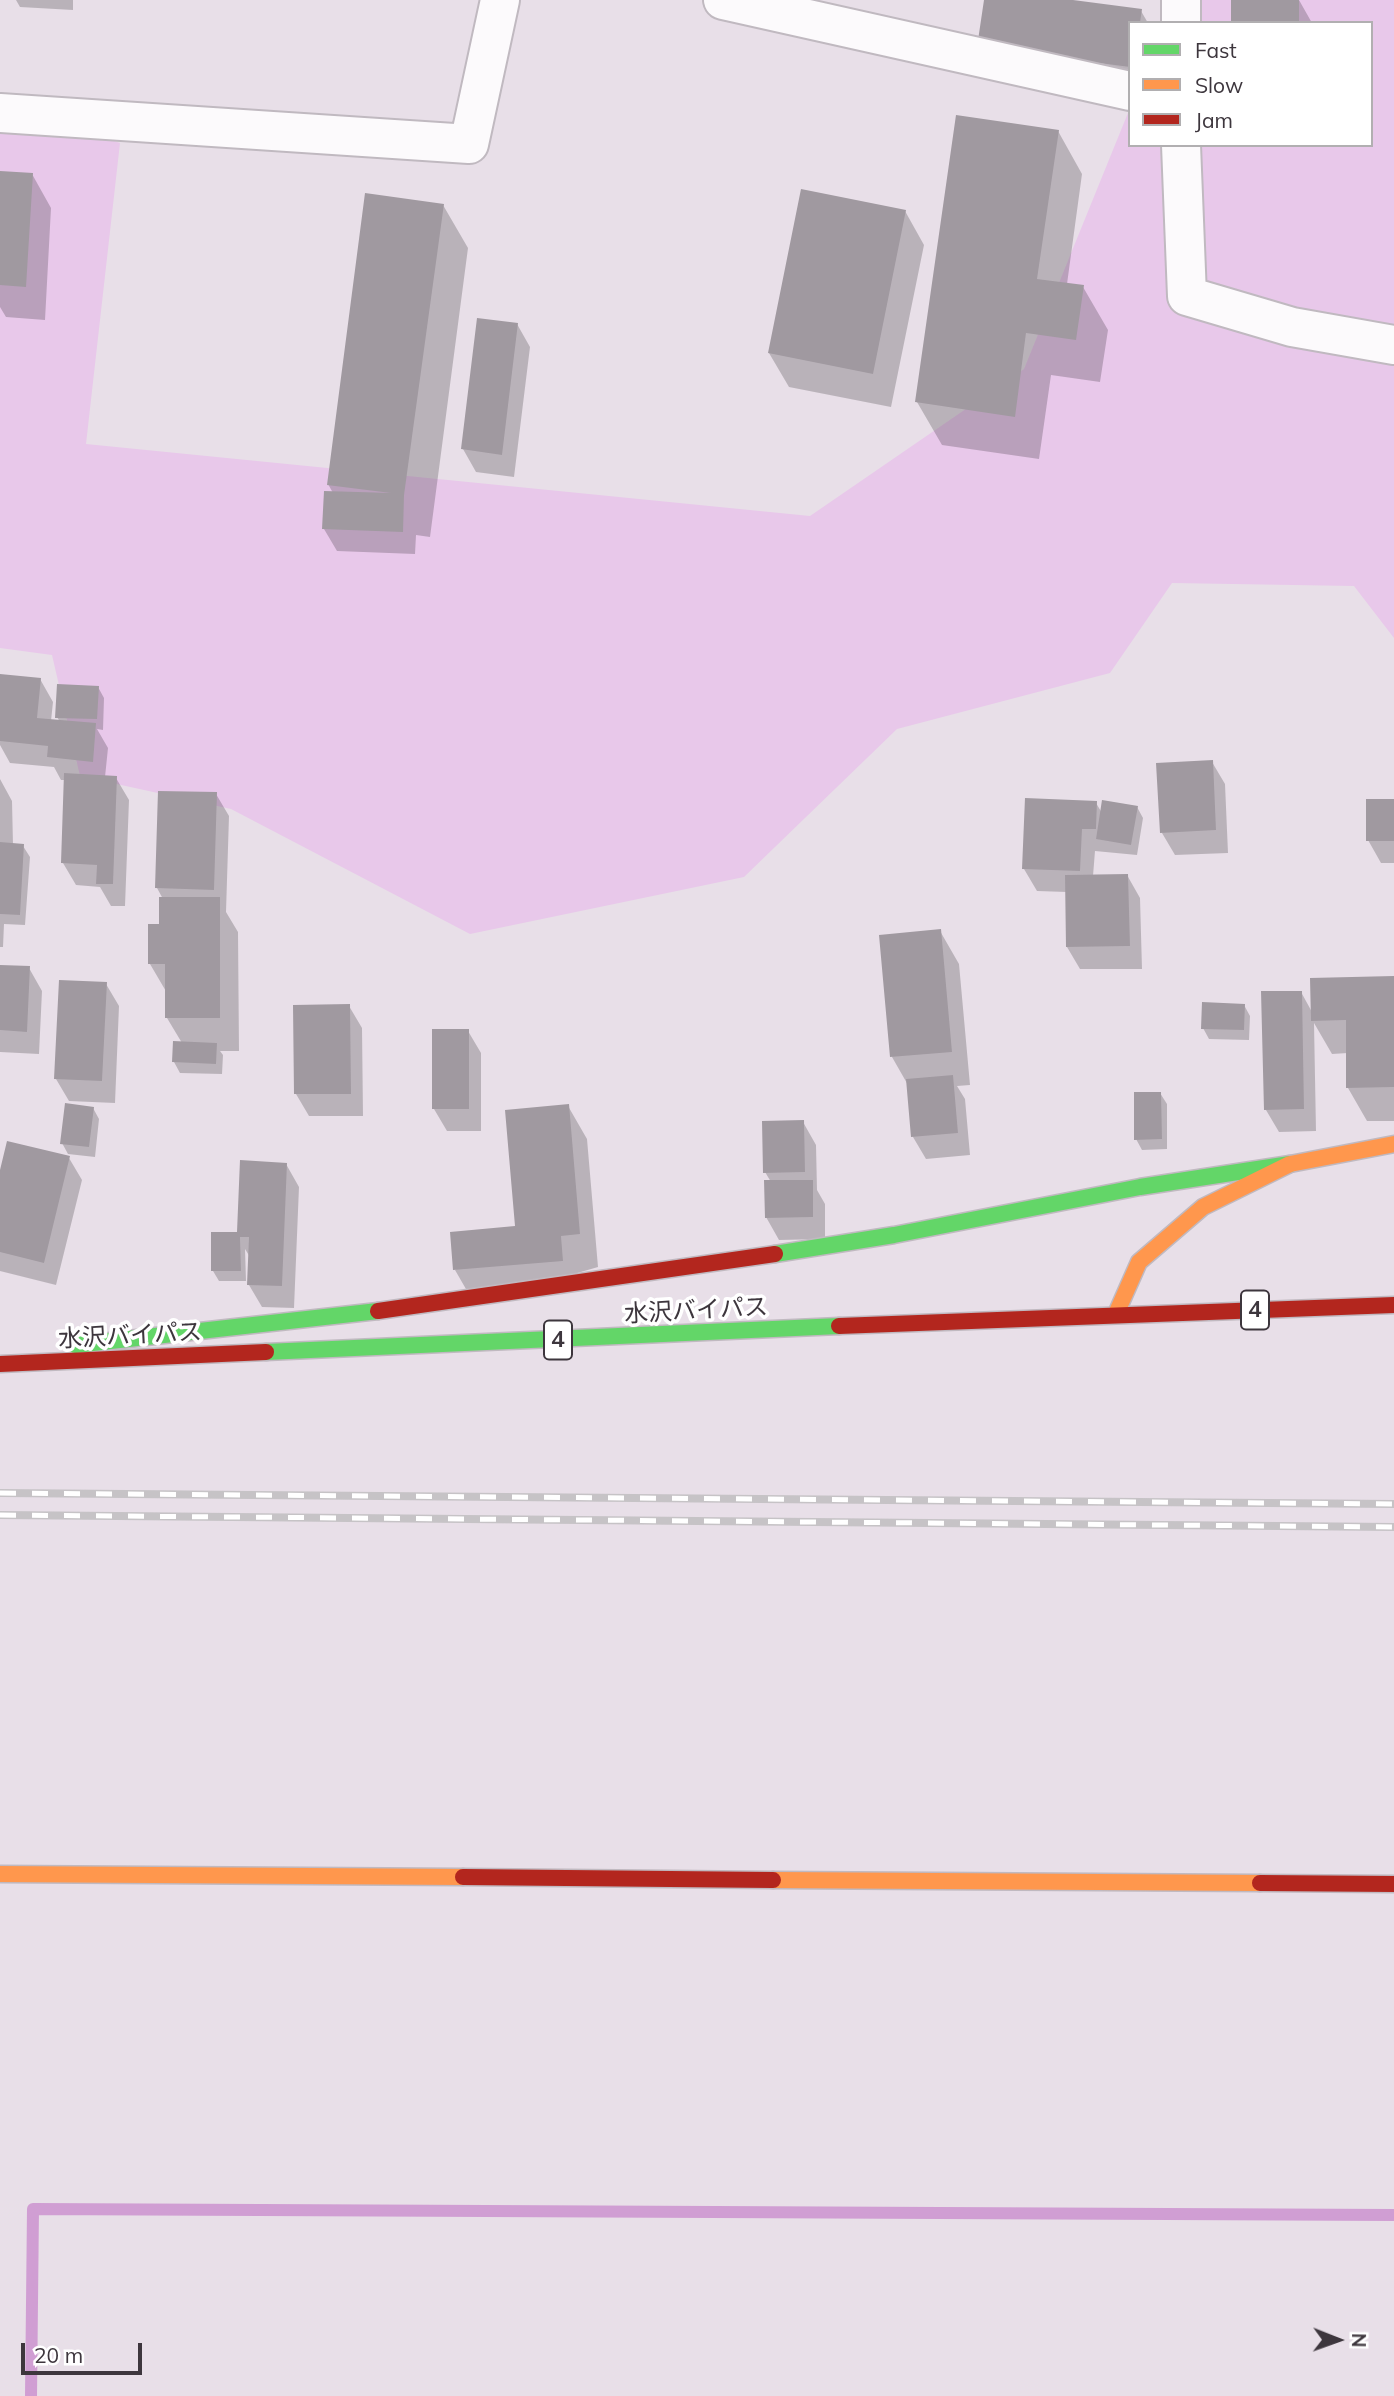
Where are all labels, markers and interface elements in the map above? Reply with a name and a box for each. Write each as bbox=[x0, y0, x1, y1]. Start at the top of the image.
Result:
legend bbox=[1128, 21, 1373, 147]
text: Fast bbox=[1195, 37, 1237, 63]
text: Slow bbox=[1195, 72, 1243, 98]
text: Jam bbox=[1195, 107, 1233, 133]
road number: 4 bbox=[1241, 1290, 1269, 1330]
street label: 水沢バイパス bbox=[623, 1293, 769, 1329]
street label: 水沢バイパス bbox=[57, 1318, 203, 1354]
road number: 4 bbox=[544, 1320, 572, 1359]
north arrow bbox=[1303, 2305, 1373, 2375]
scale bar bbox=[24, 2330, 145, 2374]
text: N bbox=[1347, 2333, 1371, 2348]
text: 20 m bbox=[34, 2342, 83, 2368]

